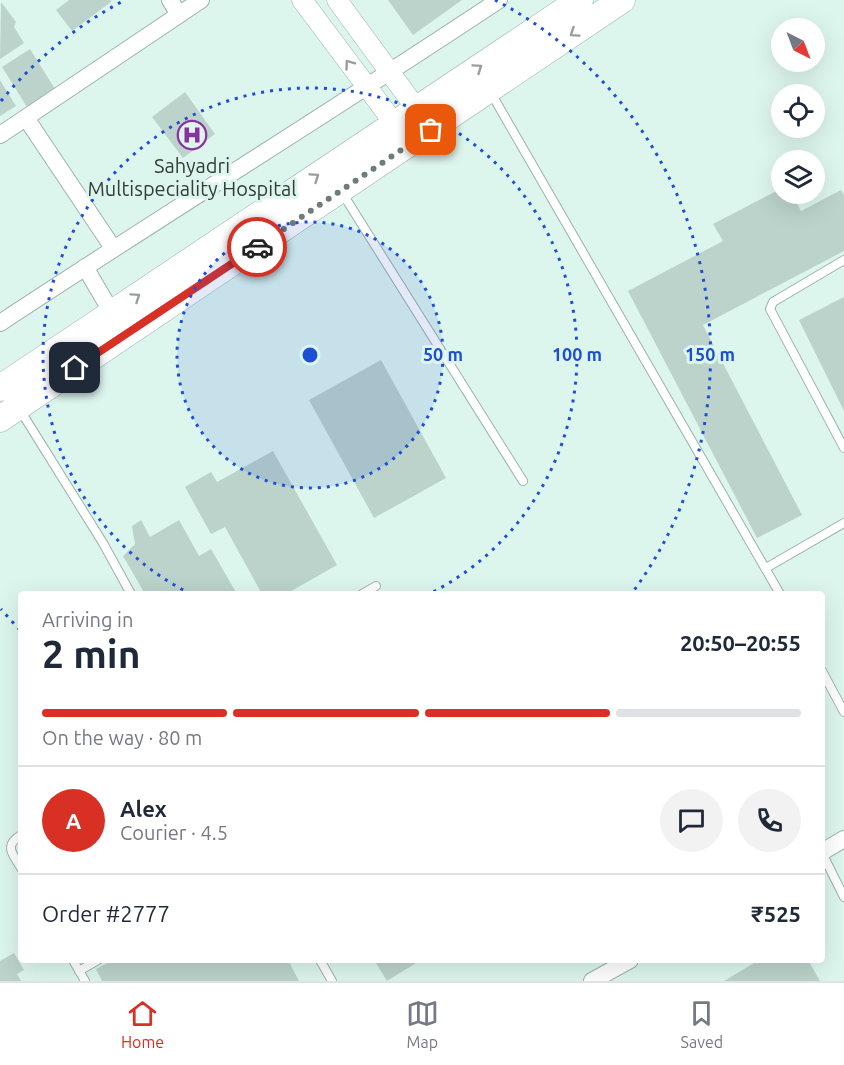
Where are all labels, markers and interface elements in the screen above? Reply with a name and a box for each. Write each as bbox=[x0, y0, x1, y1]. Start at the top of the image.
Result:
north arrow bbox=[771, 18, 825, 72]
map controls bbox=[771, 18, 825, 204]
one-way arrow bbox=[569, 26, 580, 37]
one-way arrow bbox=[346, 60, 357, 71]
one-way arrow bbox=[471, 64, 482, 75]
button: locate bbox=[771, 84, 825, 138]
pin bbox=[405, 104, 456, 155]
icon: bag bbox=[414, 113, 447, 146]
hospital icon: Sahyadri Multispeciality Hospital bbox=[176, 119, 208, 151]
button: layers bbox=[771, 150, 825, 204]
place label: Sahyadri Multispeciality Hospital bbox=[87, 154, 297, 200]
one-way arrow bbox=[309, 173, 320, 184]
courier bbox=[227, 217, 287, 277]
icon: car bbox=[241, 231, 274, 264]
one-way arrow bbox=[129, 293, 140, 304]
pin bbox=[49, 342, 100, 393]
text: 50 m bbox=[423, 344, 463, 364]
text: 100 m bbox=[552, 344, 602, 364]
text: 150 m bbox=[685, 344, 735, 364]
centre of rings bbox=[300, 345, 320, 365]
icon: home bbox=[58, 351, 91, 384]
text: Arriving in bbox=[42, 608, 133, 631]
text: 20:50–20:55 bbox=[680, 630, 801, 655]
text: 2 min bbox=[42, 632, 141, 675]
text: On the way · 80 m bbox=[42, 726, 202, 749]
button: chat bbox=[660, 789, 723, 852]
button: phone bbox=[738, 789, 801, 852]
text: Alex bbox=[120, 796, 167, 821]
text: A bbox=[66, 808, 81, 833]
text: Courier · 4.5 bbox=[120, 821, 228, 844]
text: Order #2777 bbox=[42, 901, 170, 926]
text: ₹525 bbox=[751, 901, 801, 926]
tab: Home bbox=[121, 997, 164, 1051]
tab: Map bbox=[406, 997, 439, 1051]
tab: Saved bbox=[681, 997, 723, 1051]

